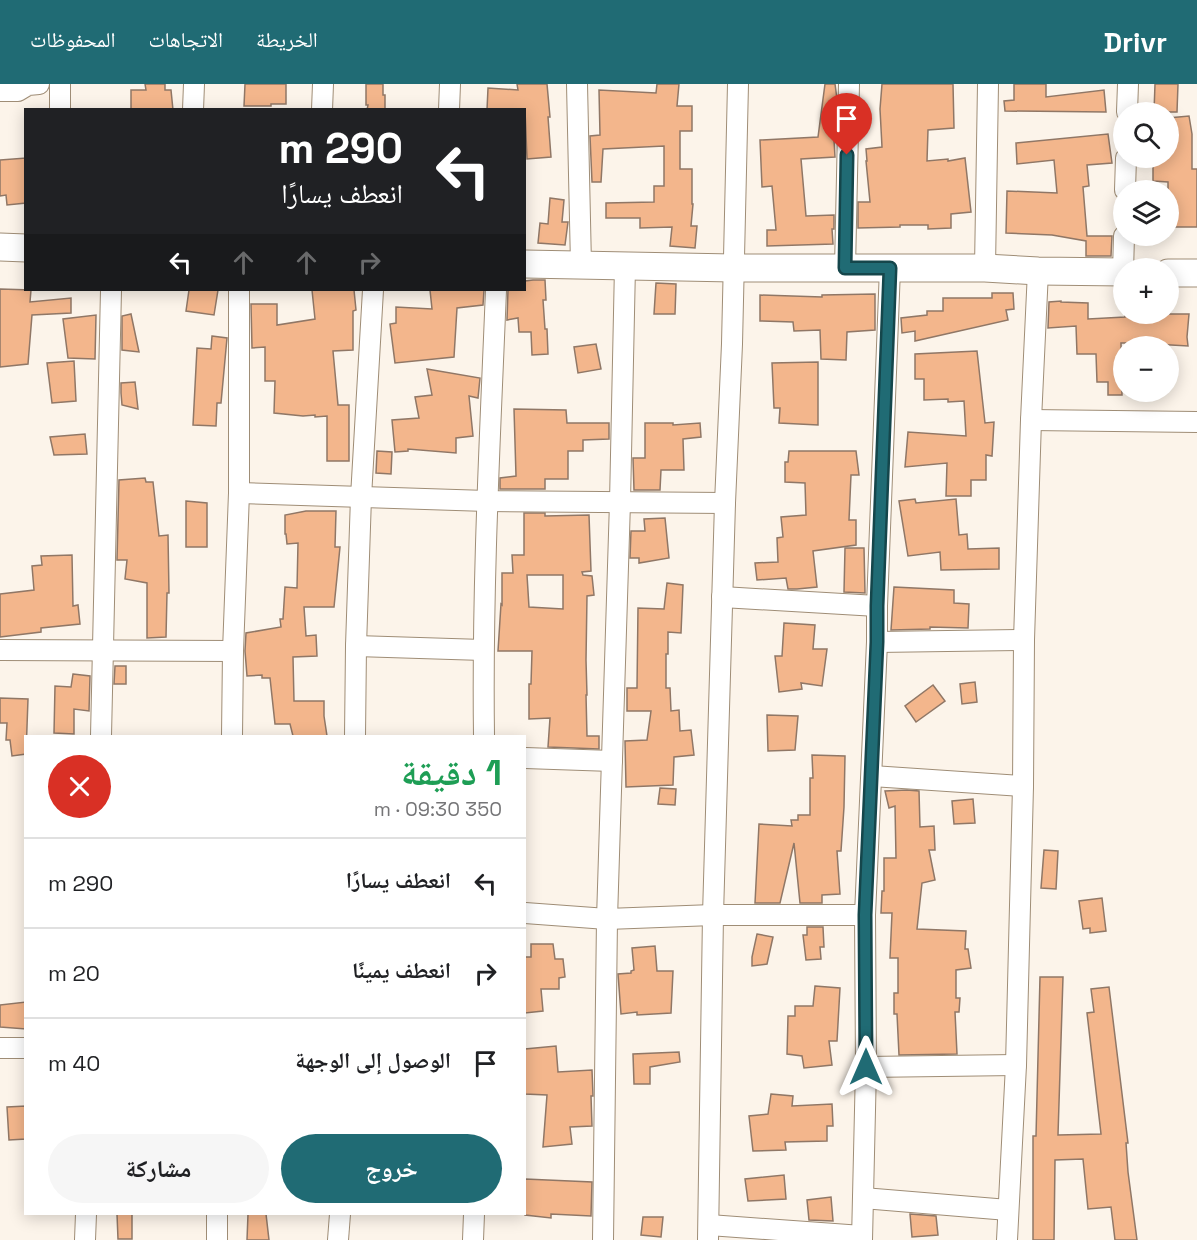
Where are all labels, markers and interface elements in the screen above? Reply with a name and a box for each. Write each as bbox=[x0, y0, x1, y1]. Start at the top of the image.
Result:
text: Drivr bbox=[1103, 24, 1167, 60]
text: المحفوظات bbox=[30, 26, 115, 53]
text: الاتجاهات bbox=[148, 26, 223, 53]
text: الخريطة bbox=[256, 26, 318, 53]
pin bbox=[821, 93, 872, 155]
icon: arrive bbox=[830, 102, 863, 135]
map controls bbox=[1113, 102, 1179, 402]
button: search bbox=[1113, 102, 1179, 168]
text: 290 m bbox=[279, 122, 403, 175]
icon: left bbox=[424, 132, 502, 210]
text: انعطف يسارًا bbox=[281, 176, 403, 211]
button: layers bbox=[1113, 180, 1179, 246]
icon: left bbox=[164, 246, 197, 279]
icon: ahead bbox=[227, 246, 260, 279]
icon: ahead bbox=[290, 246, 323, 279]
icon: right bbox=[353, 246, 386, 279]
button: + bbox=[1113, 258, 1179, 324]
button: − bbox=[1113, 336, 1179, 402]
text: 1 دقيقة bbox=[401, 750, 502, 796]
button: close bbox=[48, 755, 111, 818]
text: 350 m · 09:30 bbox=[374, 796, 502, 822]
text: انعطف يسارًا bbox=[346, 866, 451, 894]
icon: left bbox=[469, 867, 502, 900]
text: 290 m bbox=[48, 869, 113, 897]
text: انعطف يمينًا bbox=[352, 956, 451, 984]
icon: right bbox=[469, 957, 502, 990]
text: 20 m bbox=[48, 959, 100, 987]
position arrow bbox=[834, 1035, 898, 1099]
text: الوصول إلى الوجهة bbox=[295, 1046, 451, 1074]
icon: arrive bbox=[469, 1047, 502, 1080]
text: 40 m bbox=[48, 1049, 100, 1077]
button: مشاركة bbox=[48, 1134, 269, 1203]
button: خروج bbox=[281, 1134, 502, 1203]

